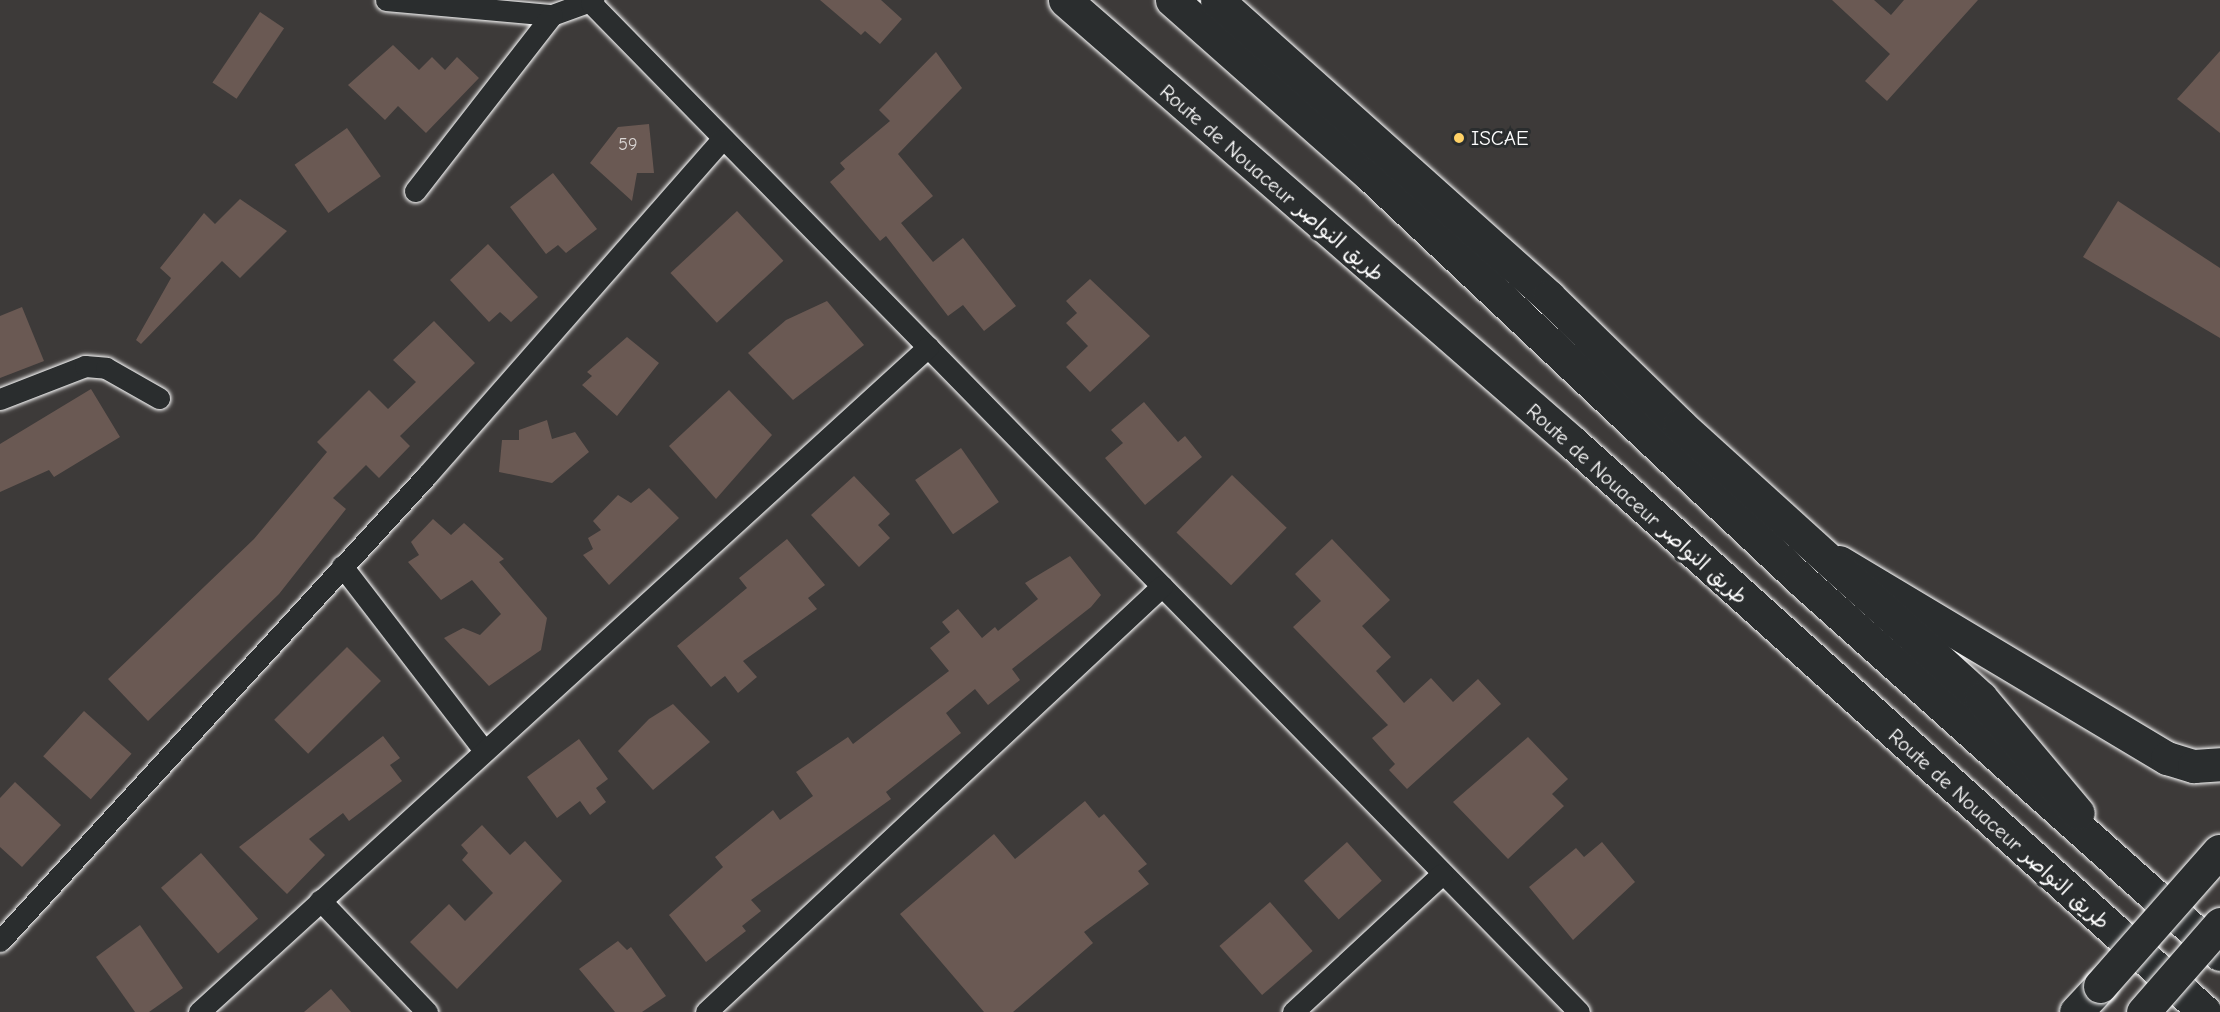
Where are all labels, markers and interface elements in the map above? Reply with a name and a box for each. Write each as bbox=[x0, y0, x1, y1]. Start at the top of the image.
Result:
street label: Route de Nouaceur طريق النواصر bbox=[1155, 79, 1389, 287]
place label: ISCAE bbox=[1471, 125, 1529, 151]
marker: ISCAE bbox=[1452, 131, 1466, 145]
house number: 59 bbox=[618, 134, 638, 156]
street label: Route de Nouaceur طريق النواصر bbox=[1521, 398, 1753, 610]
street label: Route de Nouaceur طريق النواصر bbox=[1883, 723, 2115, 935]

